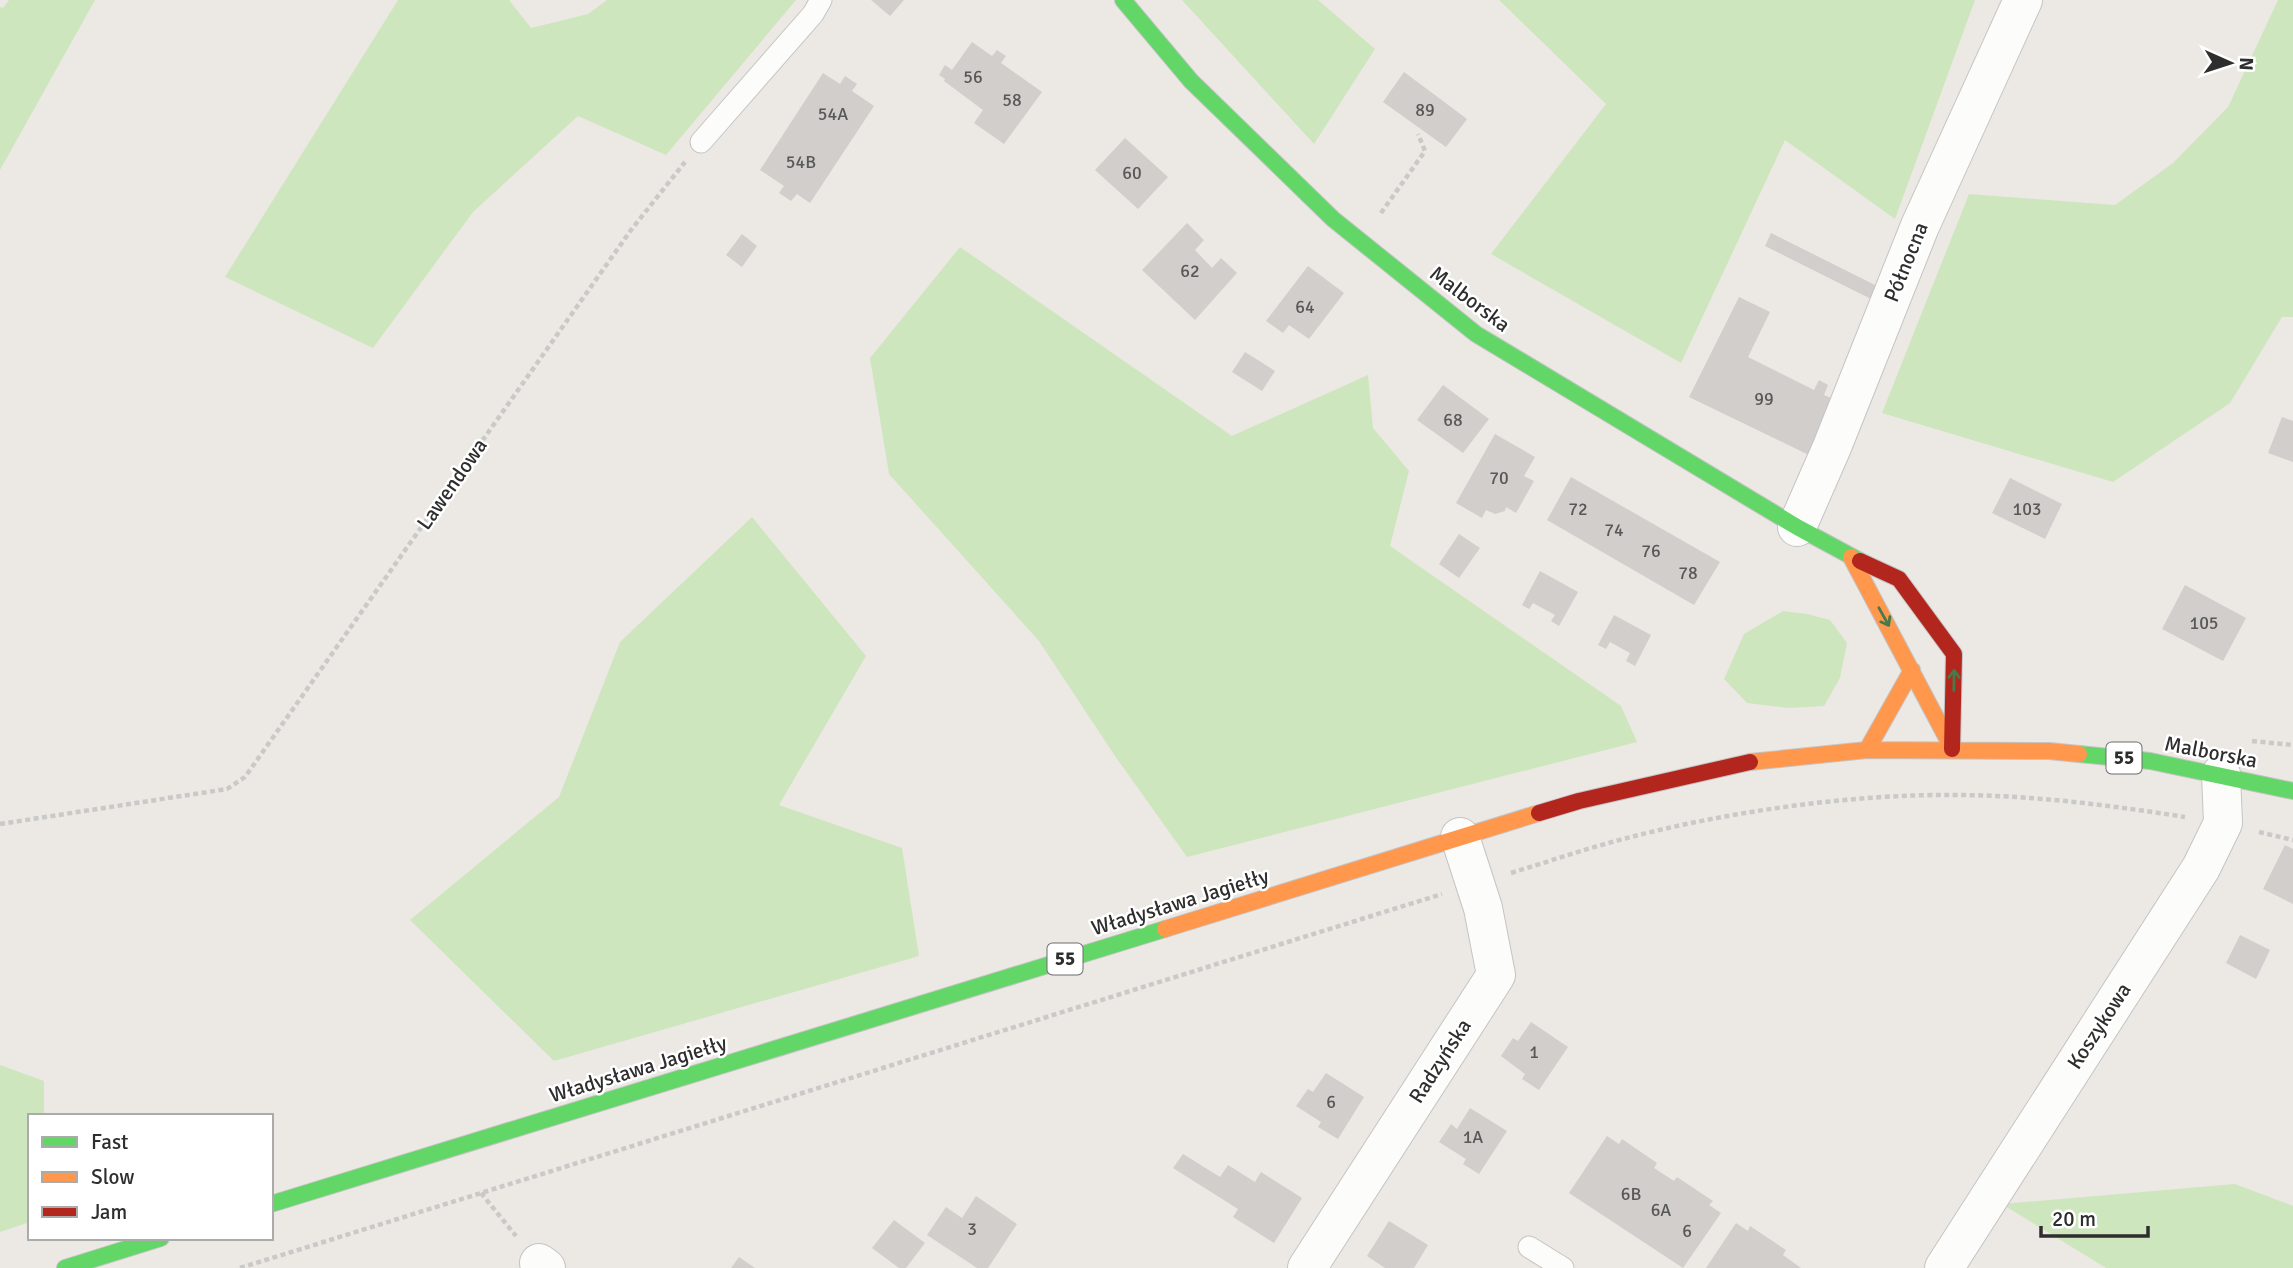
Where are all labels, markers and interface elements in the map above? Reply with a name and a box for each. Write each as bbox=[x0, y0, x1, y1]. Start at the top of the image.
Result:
north arrow bbox=[2195, 28, 2265, 98]
text: N bbox=[2234, 57, 2258, 71]
house number: 56 bbox=[963, 66, 983, 88]
house number: 58 bbox=[1002, 89, 1022, 111]
house number: 89 bbox=[1415, 99, 1435, 121]
house number: 54A bbox=[818, 103, 848, 125]
house number: 54B bbox=[786, 151, 816, 173]
house number: 60 bbox=[1122, 162, 1142, 184]
street label: Północna bbox=[1878, 218, 1934, 306]
house number: 62 bbox=[1180, 260, 1200, 282]
street label: Malborska bbox=[1425, 260, 1515, 338]
house number: 64 bbox=[1295, 296, 1315, 318]
house number: 99 bbox=[1754, 388, 1774, 410]
house number: 68 bbox=[1443, 409, 1463, 431]
street label: Lawendowa bbox=[411, 433, 493, 535]
house number: 70 bbox=[1489, 467, 1509, 489]
house number: 72 bbox=[1568, 498, 1588, 520]
house number: 103 bbox=[2012, 498, 2042, 520]
house number: 74 bbox=[1604, 519, 1624, 541]
house number: 76 bbox=[1641, 540, 1661, 562]
house number: 78 bbox=[1678, 562, 1698, 584]
one-way arrow bbox=[1877, 606, 1891, 626]
house number: 105 bbox=[2189, 612, 2219, 634]
one-way arrow bbox=[1947, 669, 1960, 692]
street label: Malborska bbox=[2162, 730, 2260, 774]
road number: 55 bbox=[2106, 743, 2142, 774]
street label: Władysława Jagiełły bbox=[1088, 863, 1272, 941]
road number: 55 bbox=[1048, 944, 1082, 974]
street label: Koszykowa bbox=[2061, 978, 2137, 1074]
street label: Radzyńska bbox=[1403, 1014, 1477, 1108]
street label: Władysława Jagiełły bbox=[546, 1030, 730, 1108]
house number: 1 bbox=[1529, 1041, 1539, 1063]
house number: 6 bbox=[1326, 1091, 1336, 1113]
legend bbox=[28, 1114, 273, 1240]
house number: 1A bbox=[1463, 1126, 1483, 1148]
text: Fast bbox=[91, 1129, 128, 1155]
text: Slow bbox=[91, 1164, 135, 1190]
house number: 6B bbox=[1621, 1183, 1641, 1205]
scale bar bbox=[2041, 1194, 2148, 1238]
text: Jam bbox=[91, 1199, 127, 1225]
house number: 6A bbox=[1651, 1199, 1671, 1221]
text: 20 m bbox=[2052, 1206, 2096, 1232]
house number: 3 bbox=[967, 1218, 977, 1240]
house number: 6 bbox=[1682, 1220, 1692, 1242]

